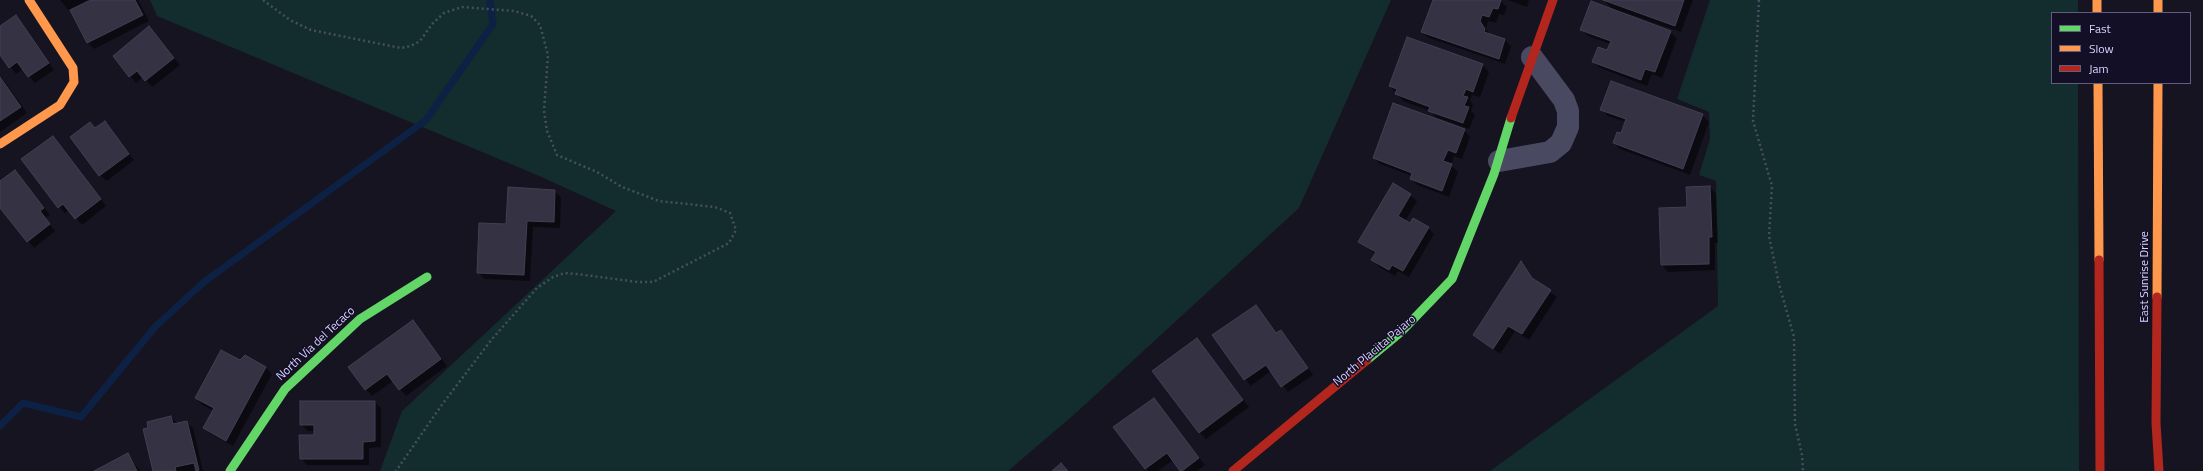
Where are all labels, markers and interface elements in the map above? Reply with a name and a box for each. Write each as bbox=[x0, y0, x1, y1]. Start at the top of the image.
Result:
legend bbox=[2051, 12, 2191, 84]
text: Fast bbox=[2089, 19, 2111, 38]
text: Slow bbox=[2089, 39, 2114, 58]
text: Jam bbox=[2089, 59, 2109, 78]
street label: East Sunrise Drive bbox=[2138, 231, 2152, 323]
street label: North Via del Tecaco bbox=[274, 304, 358, 384]
street label: North Placiita Pajaro bbox=[1331, 312, 1419, 390]

